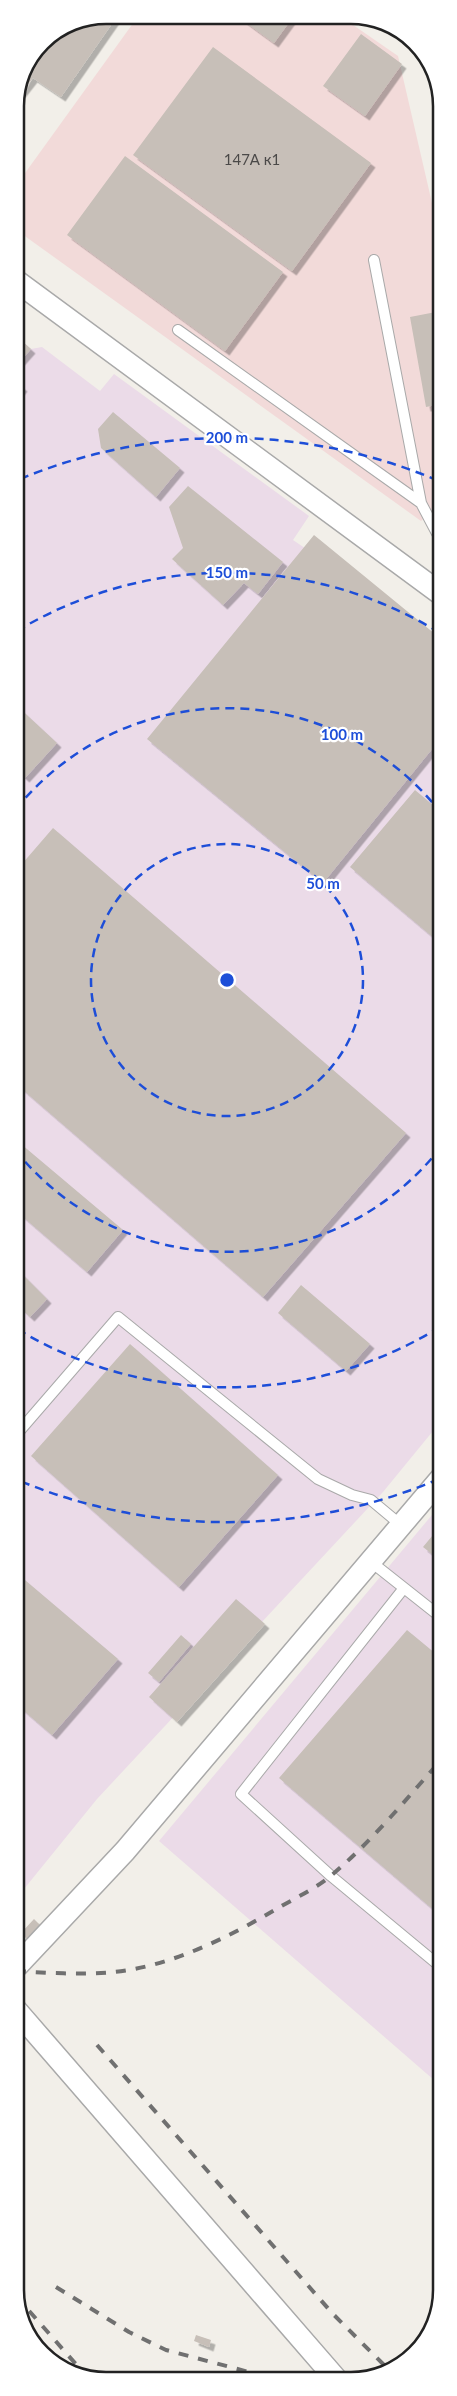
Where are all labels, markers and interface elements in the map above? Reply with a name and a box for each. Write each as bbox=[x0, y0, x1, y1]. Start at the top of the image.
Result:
house number: 147А к1 bbox=[224, 150, 280, 168]
text: 200 m bbox=[206, 428, 248, 446]
text: 150 m bbox=[206, 563, 248, 581]
text: 100 m bbox=[321, 725, 363, 743]
text: 50 m bbox=[306, 874, 340, 892]
centre of rings bbox=[218, 971, 236, 989]

